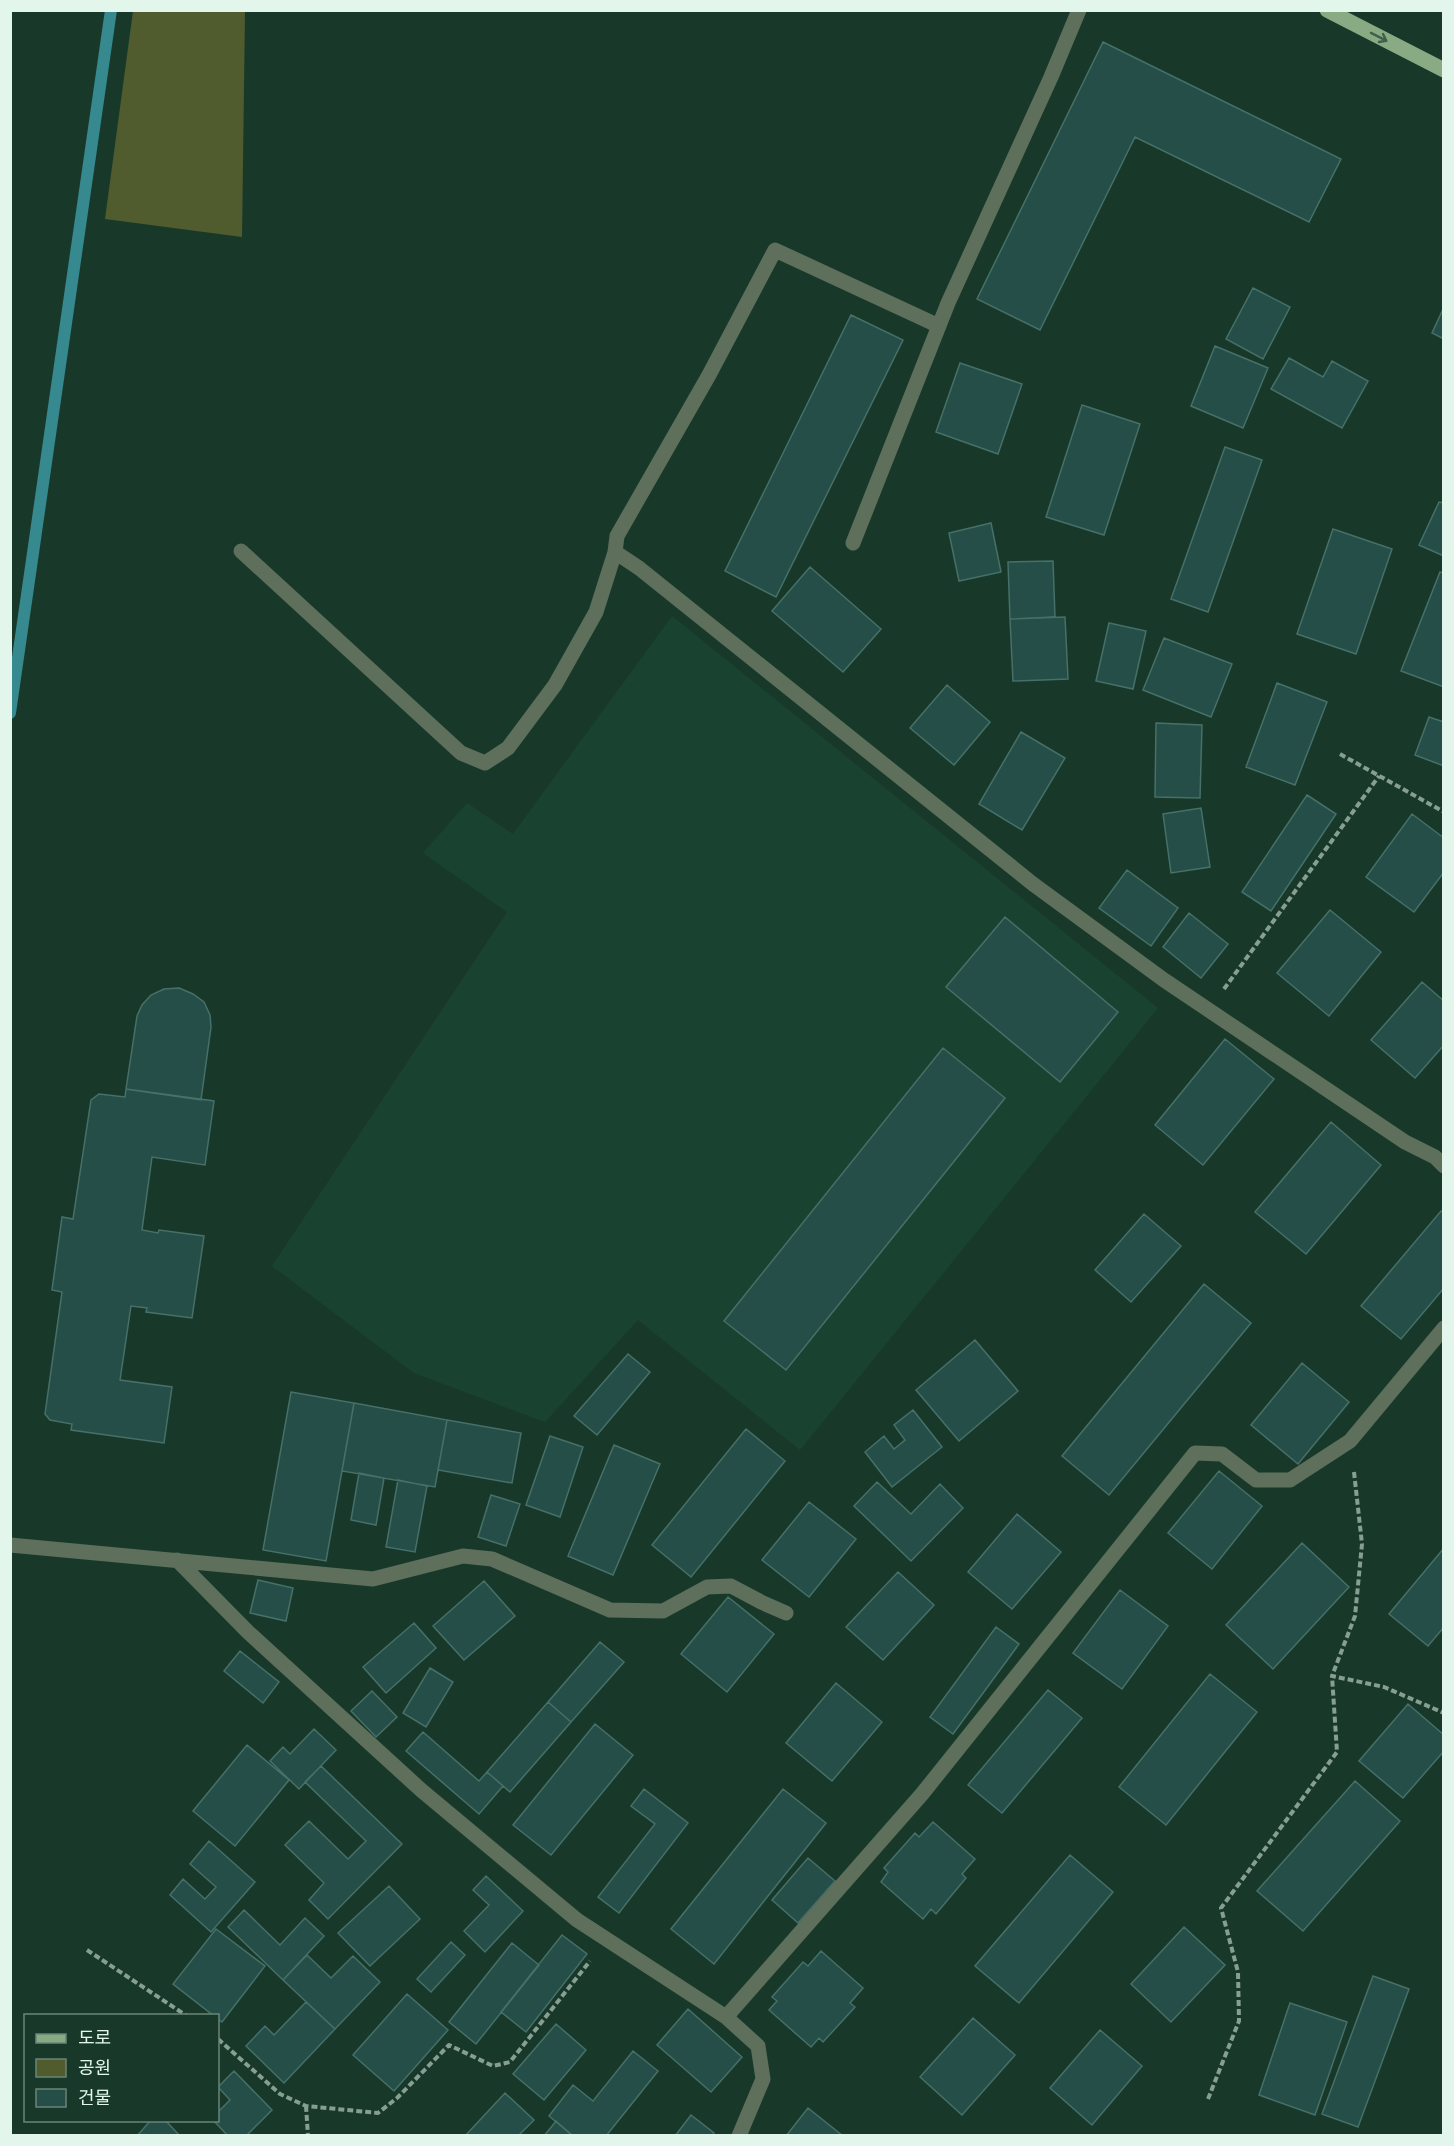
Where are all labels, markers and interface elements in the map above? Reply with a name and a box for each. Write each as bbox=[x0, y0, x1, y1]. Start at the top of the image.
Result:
one-way arrow bbox=[1369, 32, 1387, 43]
legend bbox=[24, 2014, 219, 2122]
text: 도로 bbox=[78, 2027, 111, 2048]
text: 공원 bbox=[78, 2057, 111, 2078]
text: 건물 bbox=[78, 2087, 111, 2108]

